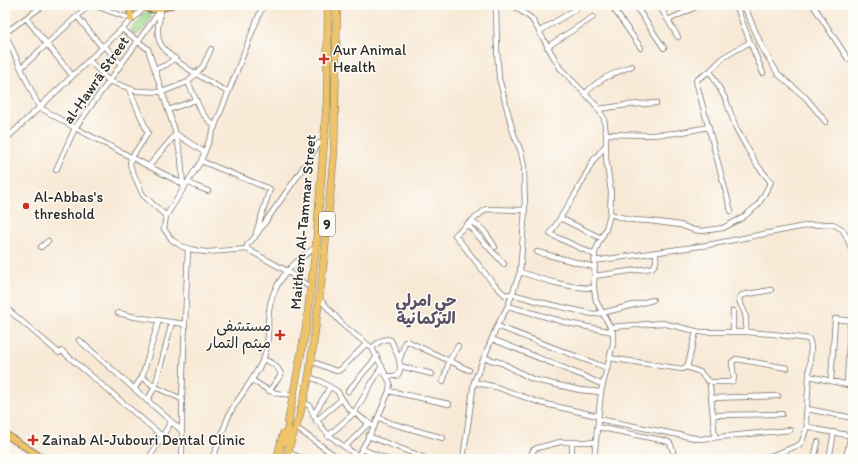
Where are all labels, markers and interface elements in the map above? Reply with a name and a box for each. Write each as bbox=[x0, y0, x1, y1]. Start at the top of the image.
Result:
street label: al-Ḥawrā Street bbox=[59, 32, 133, 127]
place label: Aur Animal Health bbox=[333, 41, 407, 76]
marker: Aur Animal Health bbox=[318, 53, 330, 65]
street label: Maithem Al-Tammar Street bbox=[286, 133, 320, 310]
place label: Al-Abbas's threshold bbox=[34, 188, 103, 223]
marker: Al-Abbas's threshold bbox=[21, 201, 31, 211]
road number: 9 bbox=[319, 212, 335, 236]
district label: حي امرلي التركمانية bbox=[396, 291, 456, 328]
place label: مستشفى ميثم التمار bbox=[205, 317, 271, 355]
marker: مستشفى ميثم التمار bbox=[274, 329, 286, 341]
place label: Zainab Al-Jubouri Dental Clinic bbox=[42, 431, 245, 449]
marker: Zainab Al-Jubouri Dental Clinic bbox=[27, 434, 39, 446]

